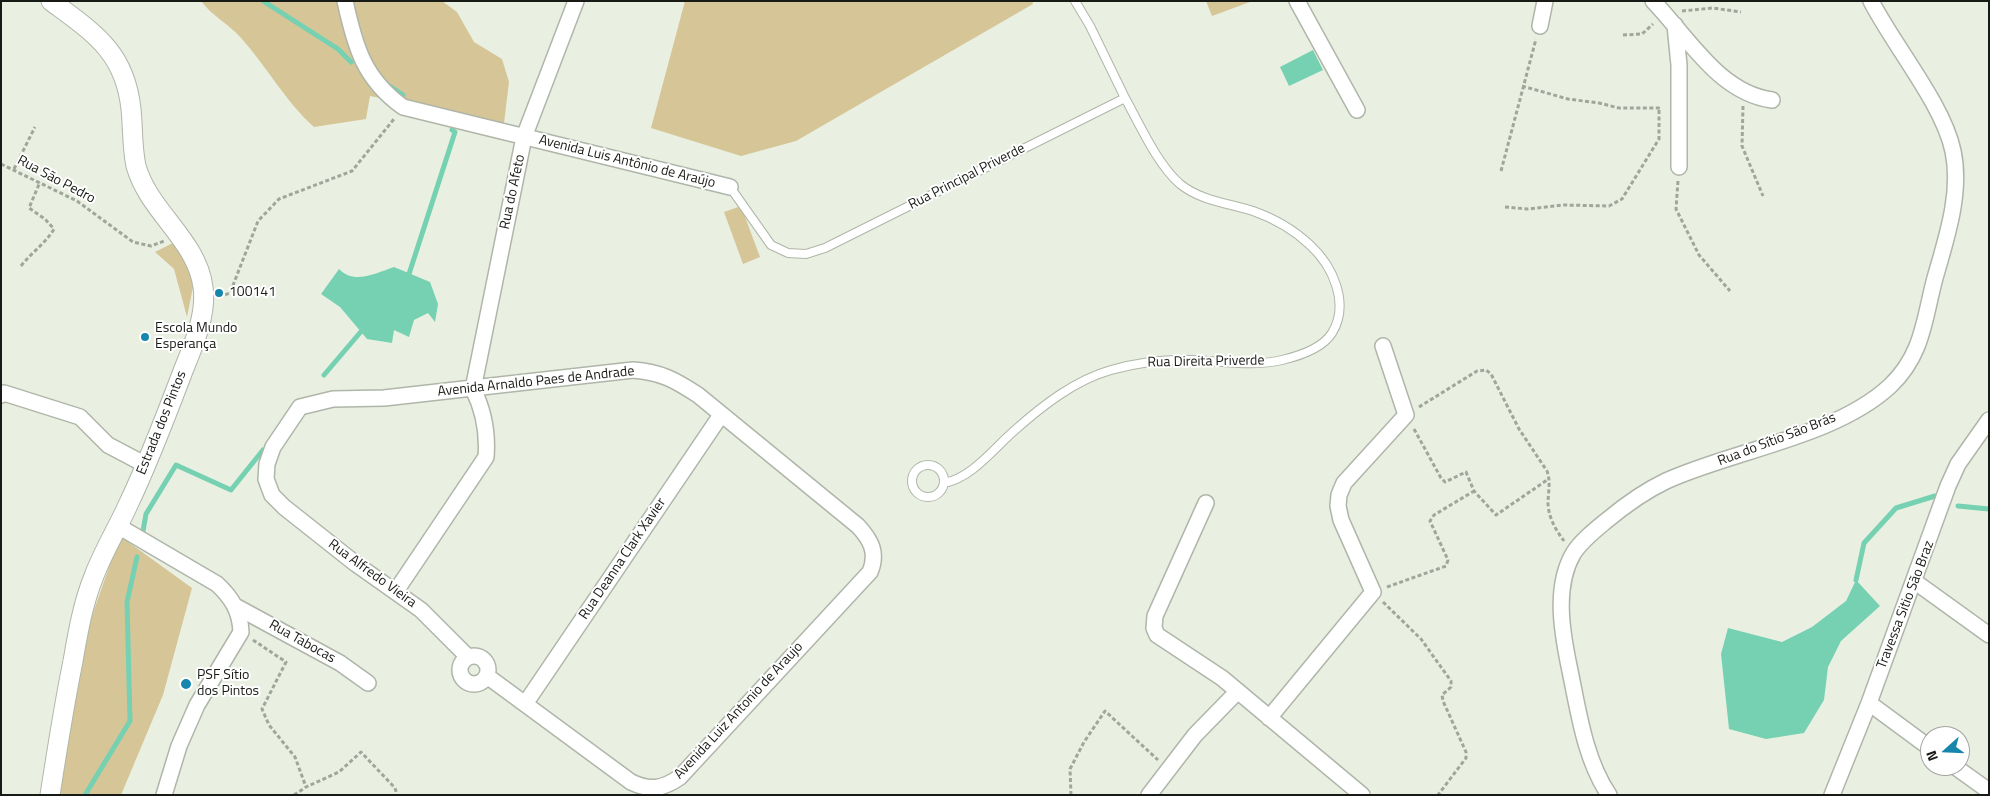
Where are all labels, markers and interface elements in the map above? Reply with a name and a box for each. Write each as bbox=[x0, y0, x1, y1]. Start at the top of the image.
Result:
street label: Avenida Luis Antônio de Araújo bbox=[537, 132, 717, 192]
street label: Rua Principal Priverde bbox=[906, 140, 1028, 214]
street label: Rua São Pedro bbox=[14, 152, 98, 208]
street label: Rua do Afeto bbox=[497, 153, 529, 231]
place label: 100141 bbox=[229, 285, 276, 301]
marker: 100141 bbox=[213, 287, 225, 299]
place label: Escola Mundo Esperança bbox=[155, 321, 238, 354]
marker: Escola Mundo Esperança bbox=[139, 331, 151, 343]
street label: Rua Direita Priverde bbox=[1147, 353, 1265, 371]
street label: Avenida Arnaldo Paes de Andrade bbox=[437, 363, 635, 401]
street label: Estrada dos Pintos bbox=[134, 369, 190, 477]
street label: Rua do Sítio São Brás bbox=[1716, 410, 1838, 470]
street label: Rua Deanna Clark Xavier bbox=[576, 495, 670, 623]
street label: Rua Alfredo Vieira bbox=[325, 536, 419, 612]
street label: Travessa Sitio São Braz bbox=[1874, 539, 1938, 671]
street label: Rua Tabocas bbox=[266, 617, 338, 667]
street label: Avenida Luiz Antonio de Araujo bbox=[671, 639, 807, 783]
place label: PSF Sítio dos Pintos bbox=[197, 668, 259, 700]
marker: PSF Sítio dos Pintos bbox=[179, 677, 193, 691]
north arrow bbox=[1920, 726, 1970, 776]
text: N bbox=[1920, 748, 1943, 764]

